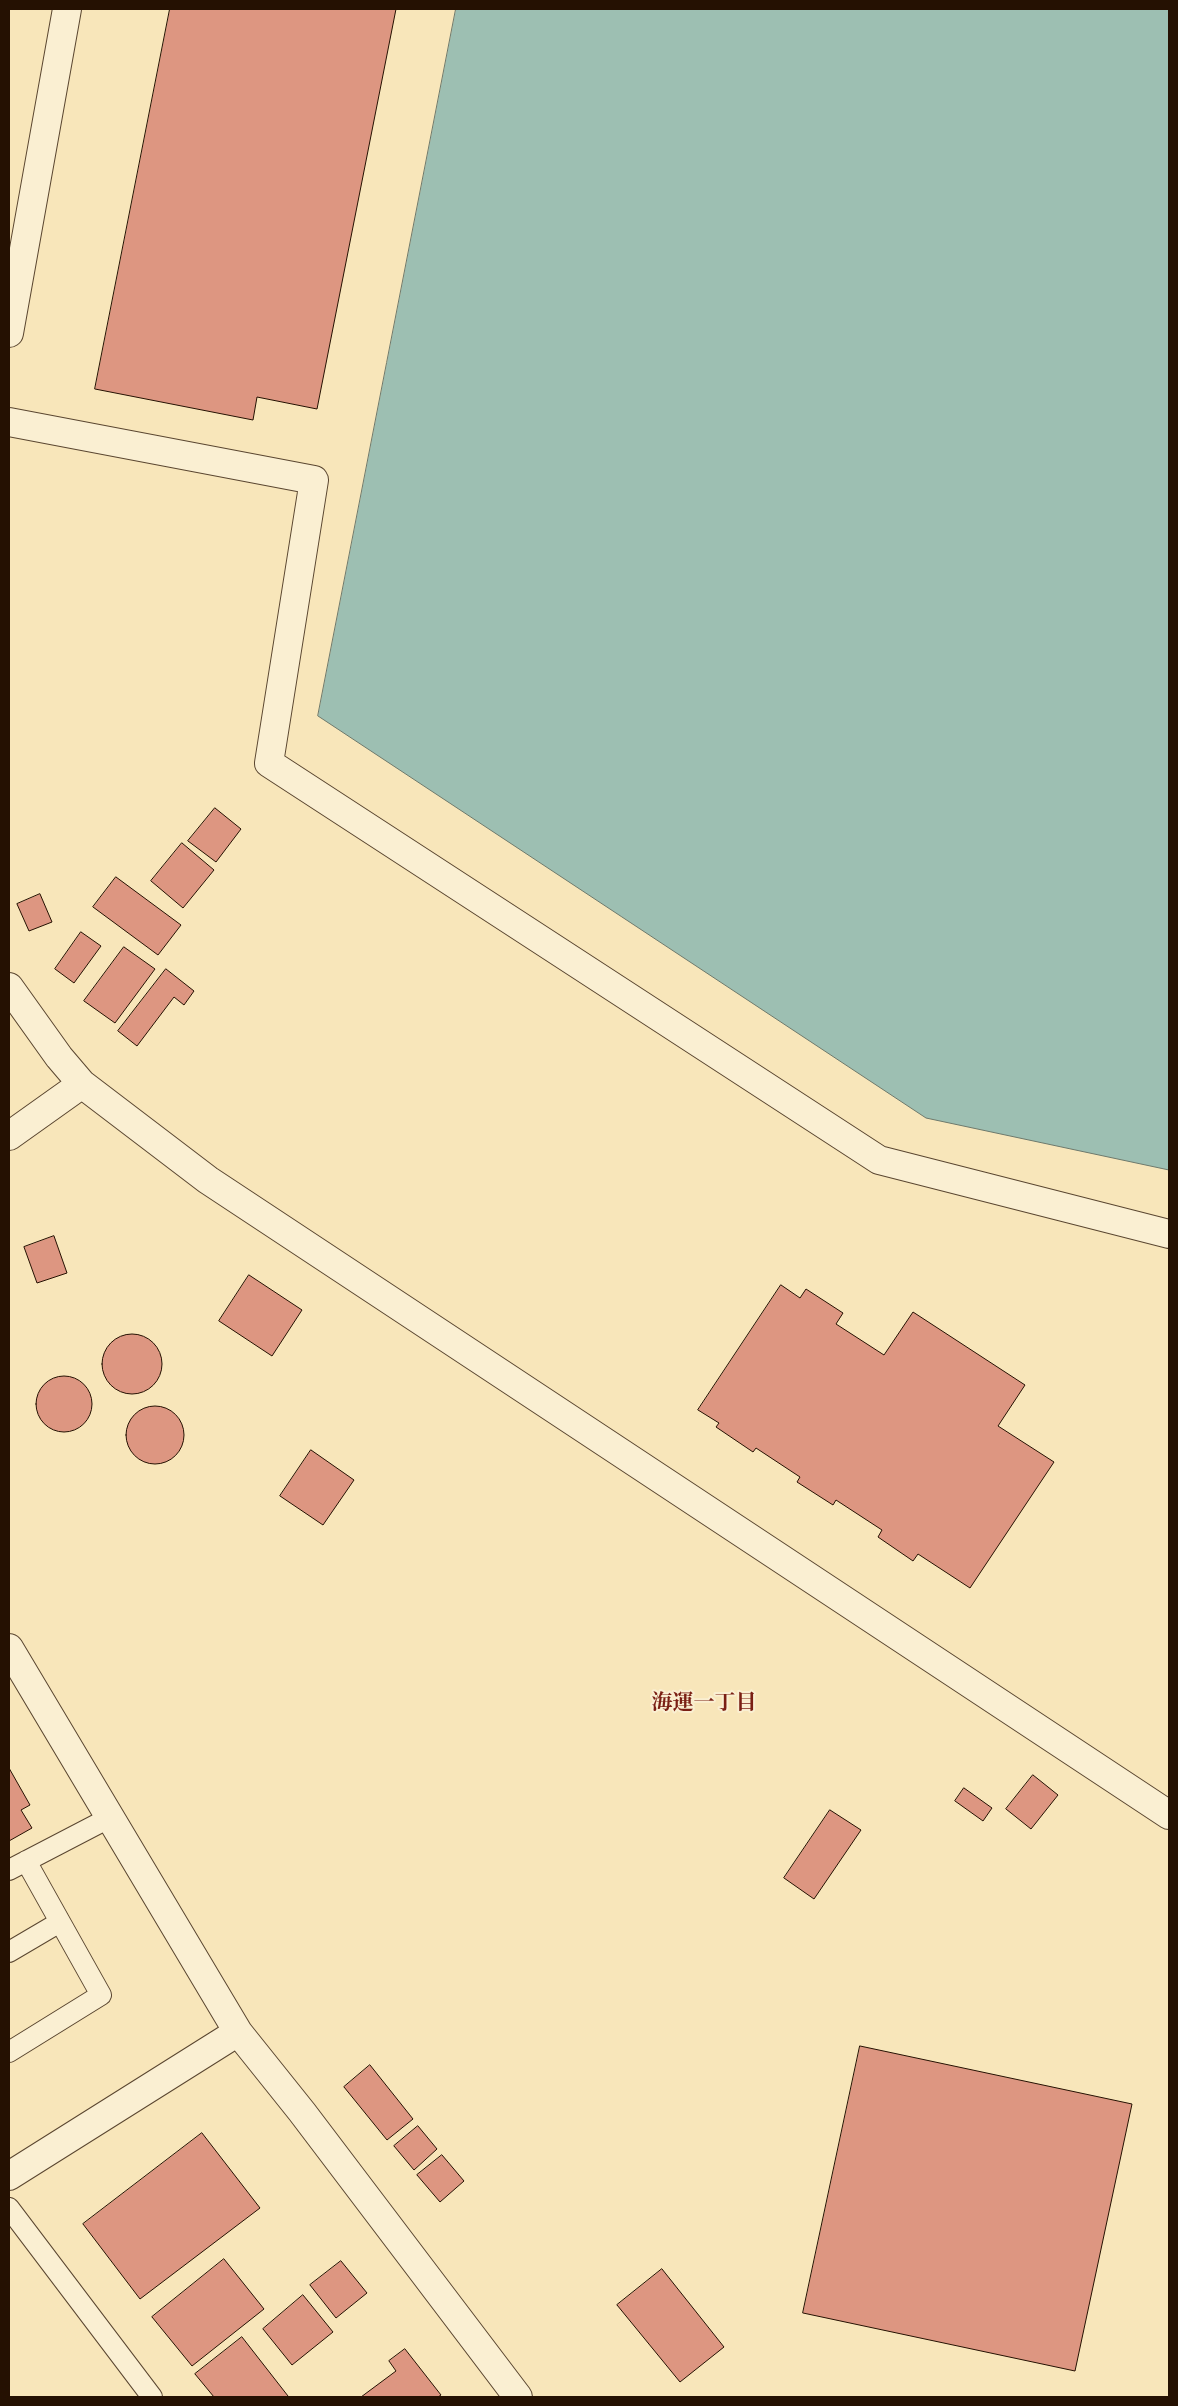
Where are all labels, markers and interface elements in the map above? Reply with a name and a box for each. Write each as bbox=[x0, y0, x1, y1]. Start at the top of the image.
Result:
district label: 海運一丁目 bbox=[652, 1692, 756, 1718]

